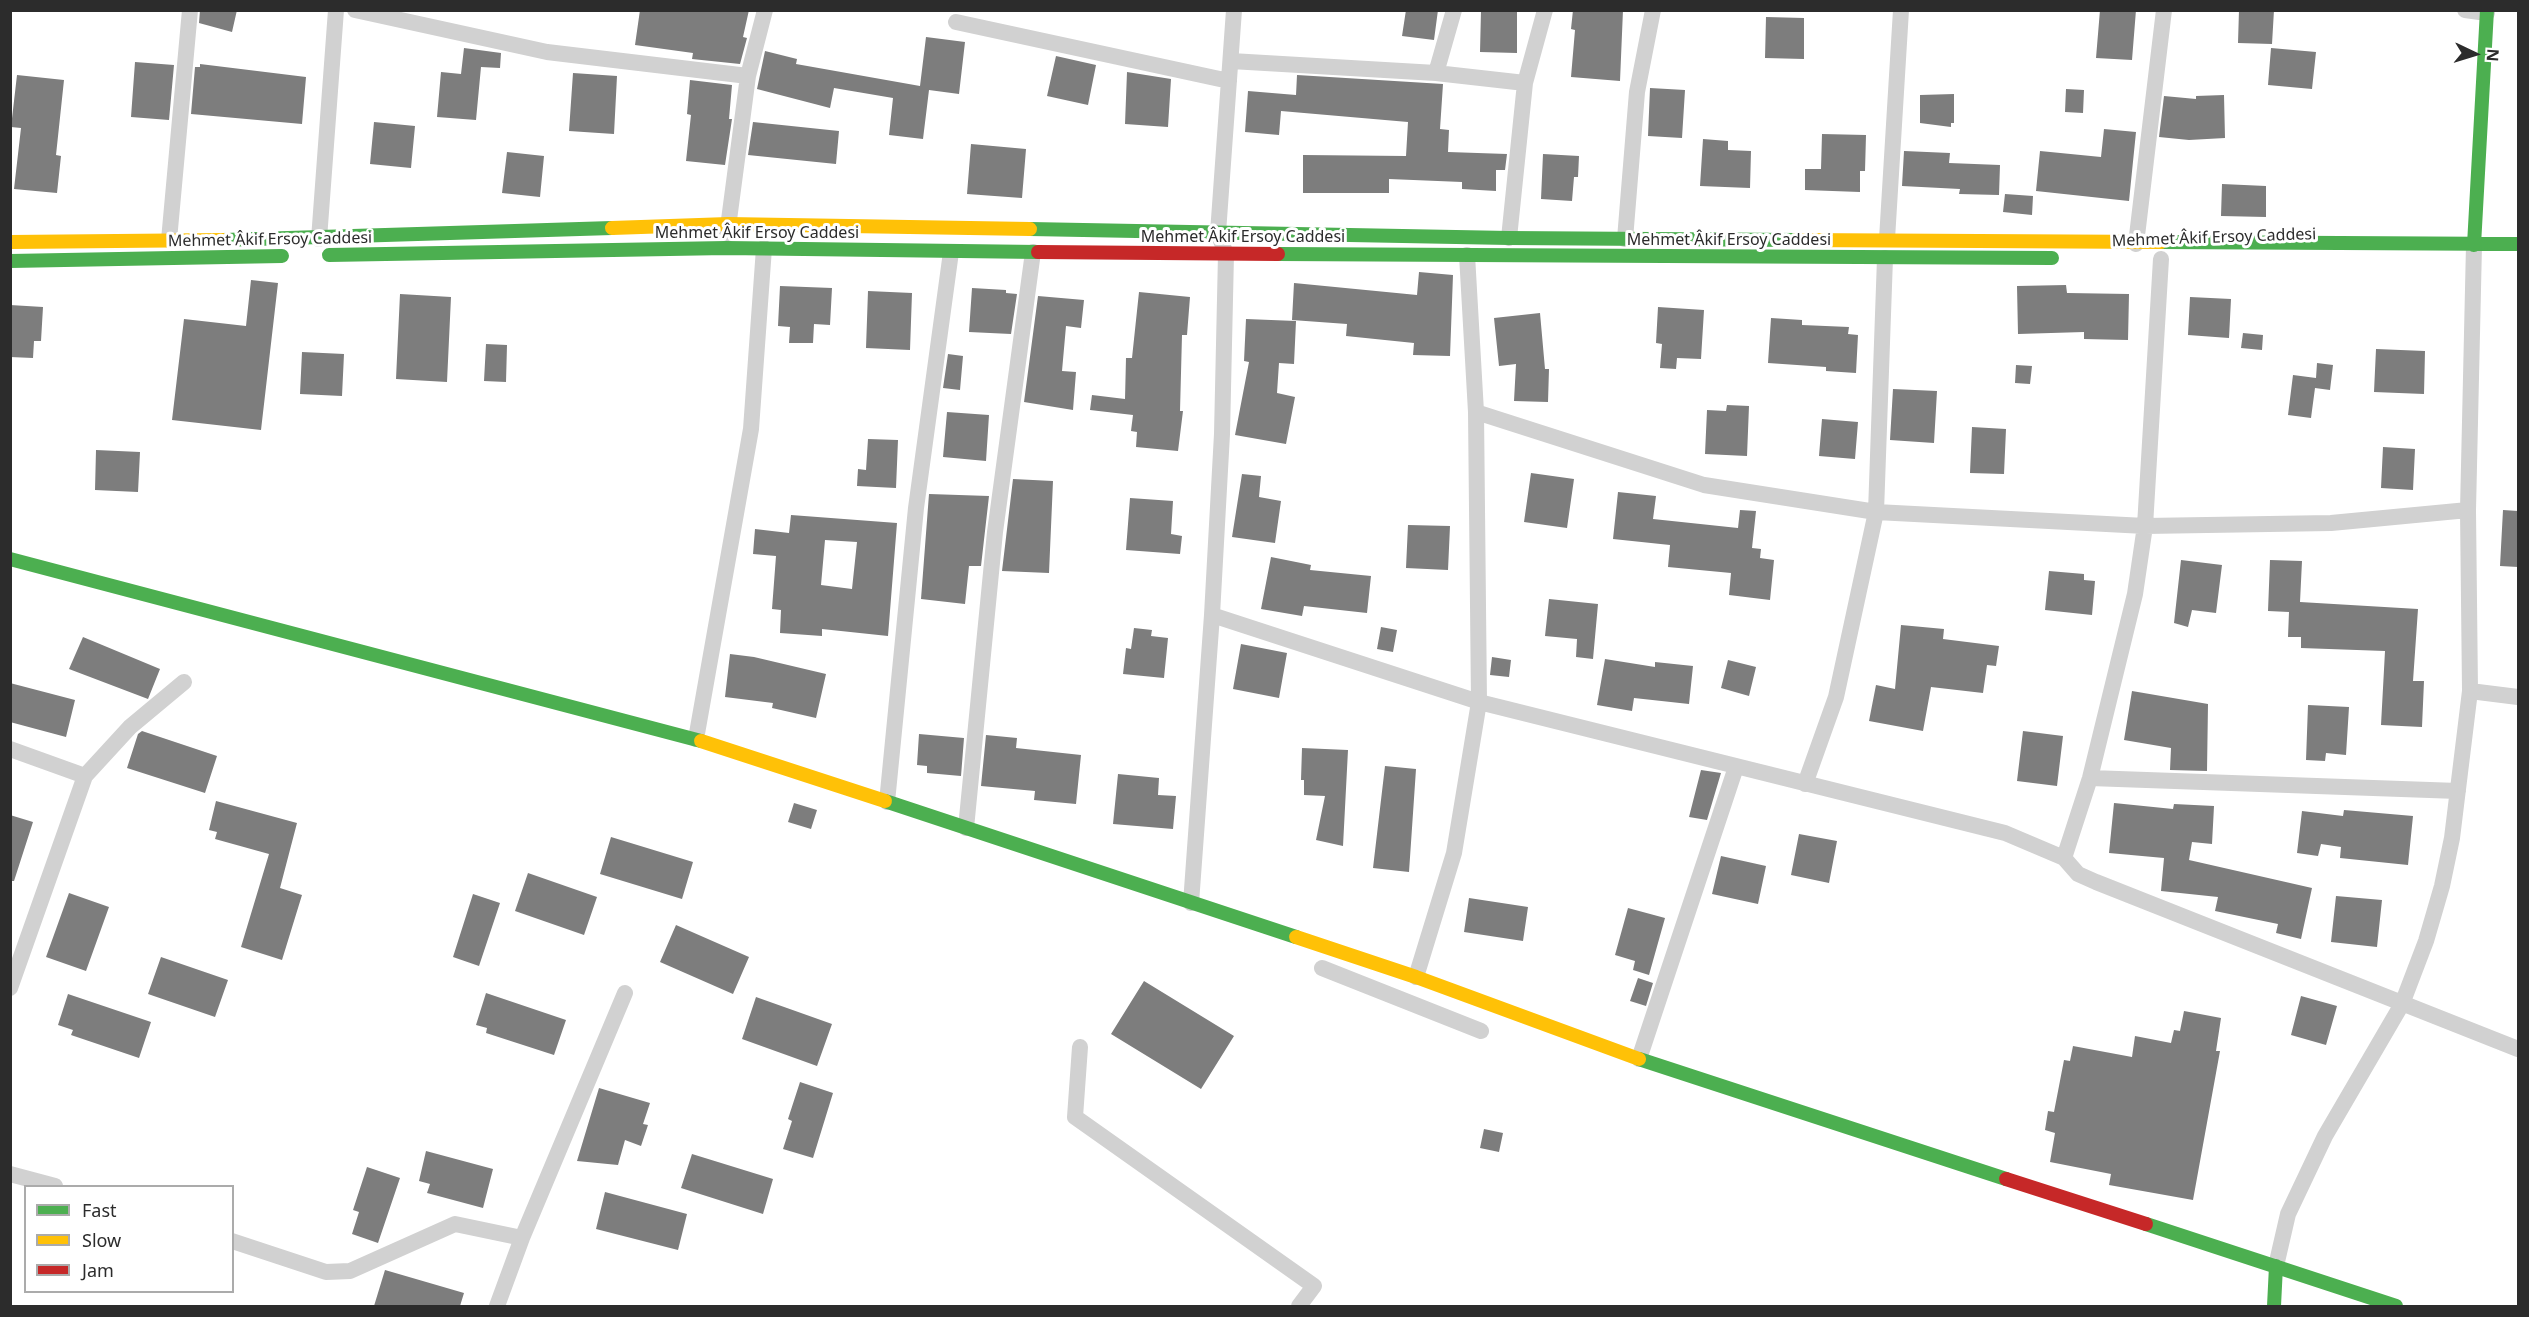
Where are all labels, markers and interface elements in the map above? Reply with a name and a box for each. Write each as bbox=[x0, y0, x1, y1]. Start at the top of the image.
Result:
north arrow bbox=[2445, 24, 2505, 84]
text: N bbox=[2482, 48, 2504, 63]
street label: Mehmet Âkif Ersoy Caddesi bbox=[655, 223, 859, 243]
street label: Mehmet Âkif Ersoy Caddesi bbox=[2112, 225, 2316, 251]
street label: Mehmet Âkif Ersoy Caddesi bbox=[1141, 227, 1345, 247]
street label: Mehmet Âkif Ersoy Caddesi bbox=[168, 229, 372, 251]
street label: Mehmet Âkif Ersoy Caddesi bbox=[1627, 230, 1831, 250]
legend bbox=[24, 1185, 234, 1293]
text: Fast bbox=[82, 1198, 117, 1222]
text: Slow bbox=[82, 1228, 121, 1252]
text: Jam bbox=[82, 1258, 114, 1282]

